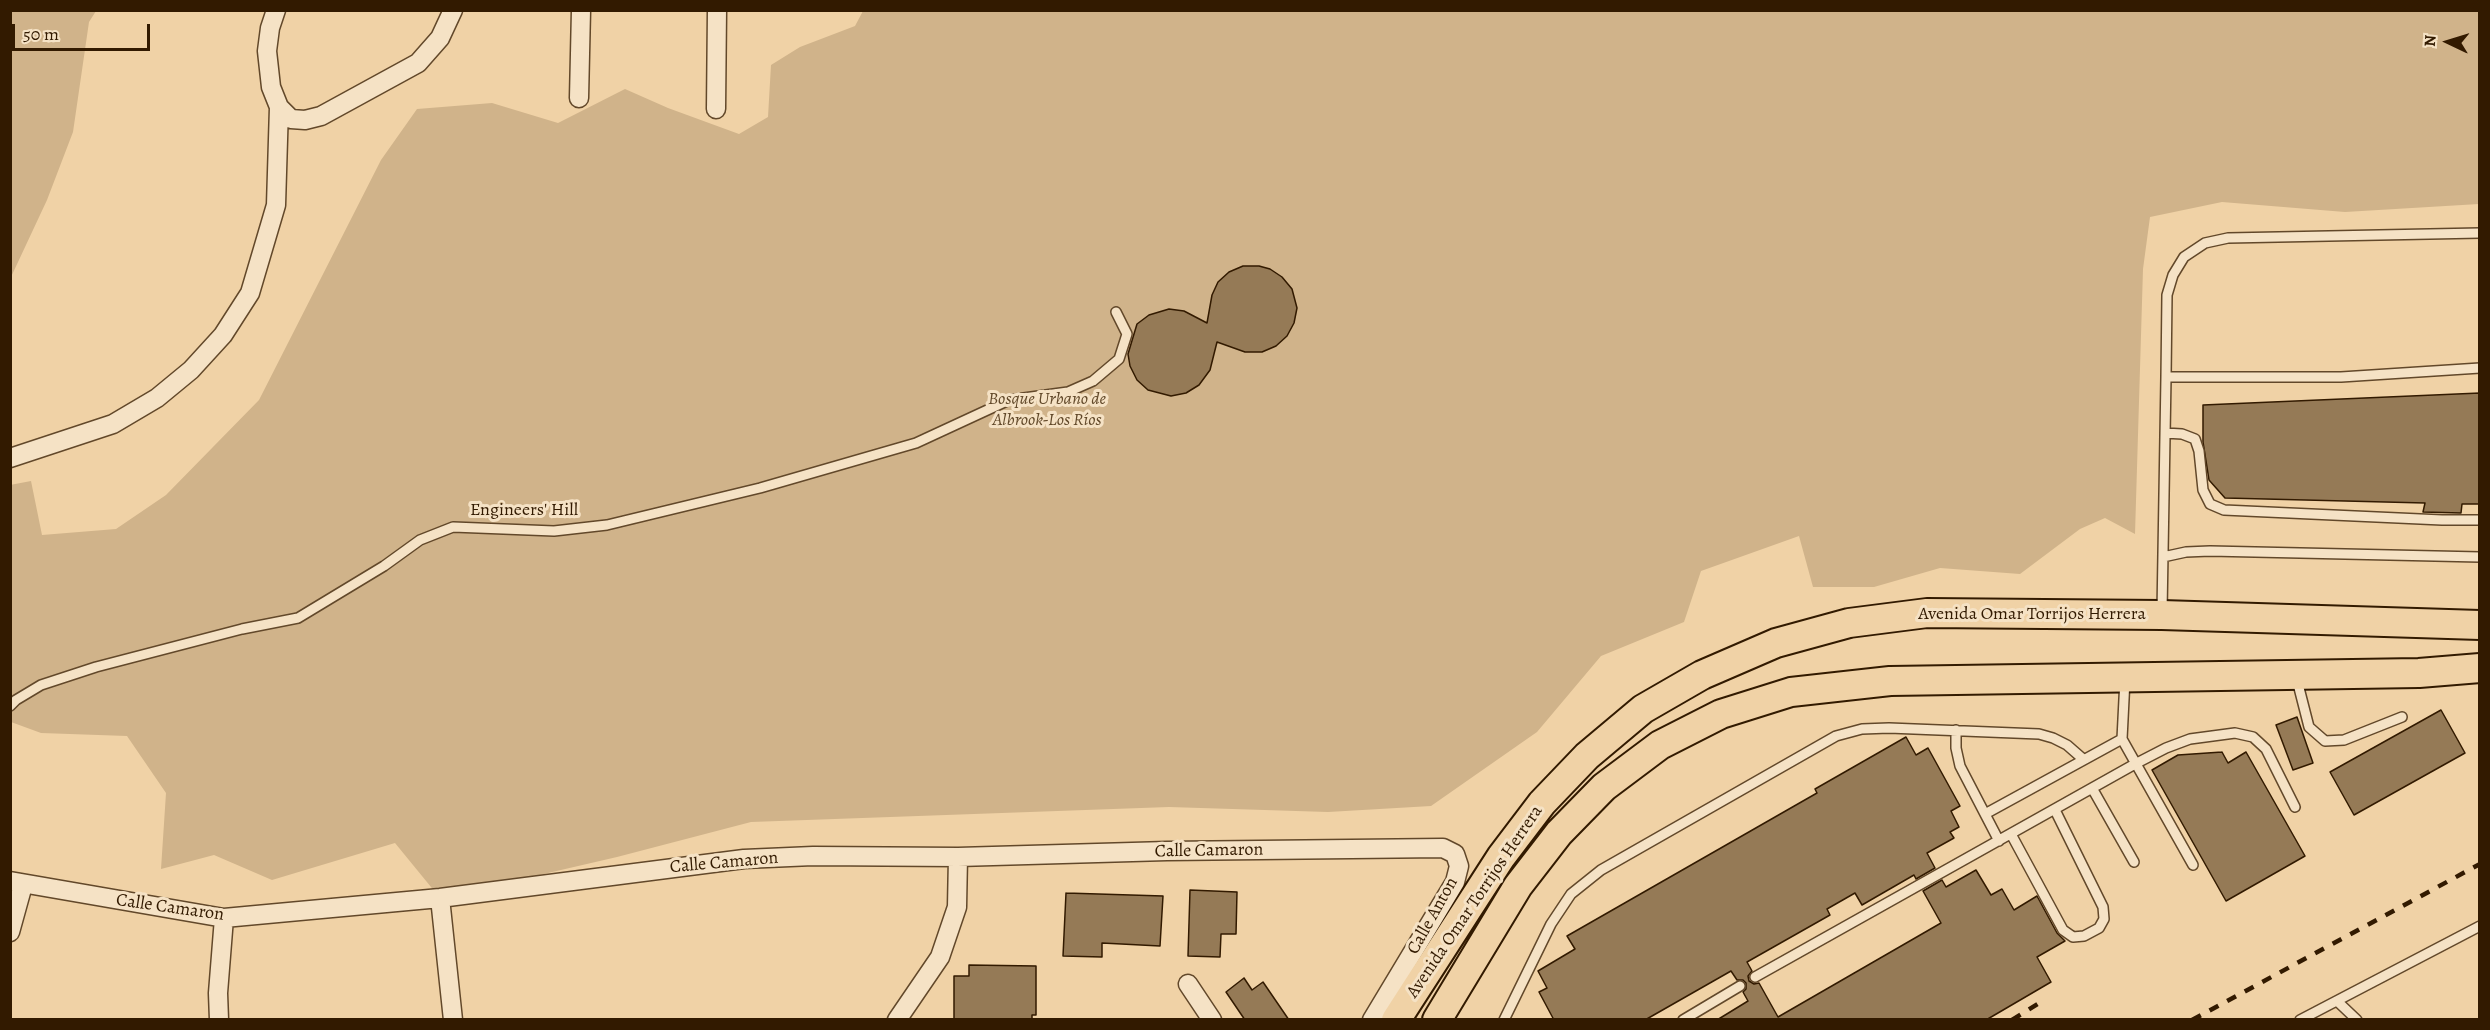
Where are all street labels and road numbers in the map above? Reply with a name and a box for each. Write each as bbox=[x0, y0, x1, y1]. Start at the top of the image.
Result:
street label: Engineers' Hill bbox=[470, 500, 578, 522]
street label: Avenida Omar Torrijos Herrera bbox=[1918, 604, 2146, 626]
street label: Avenida Omar Torrijos Herrera bbox=[1402, 802, 1548, 1002]
street label: Calle Camaron bbox=[1155, 839, 1263, 863]
street label: Calle Camaron bbox=[669, 848, 779, 878]
street label: Calle Anton bbox=[1403, 874, 1463, 958]
street label: Calle Camaron bbox=[115, 890, 225, 926]

